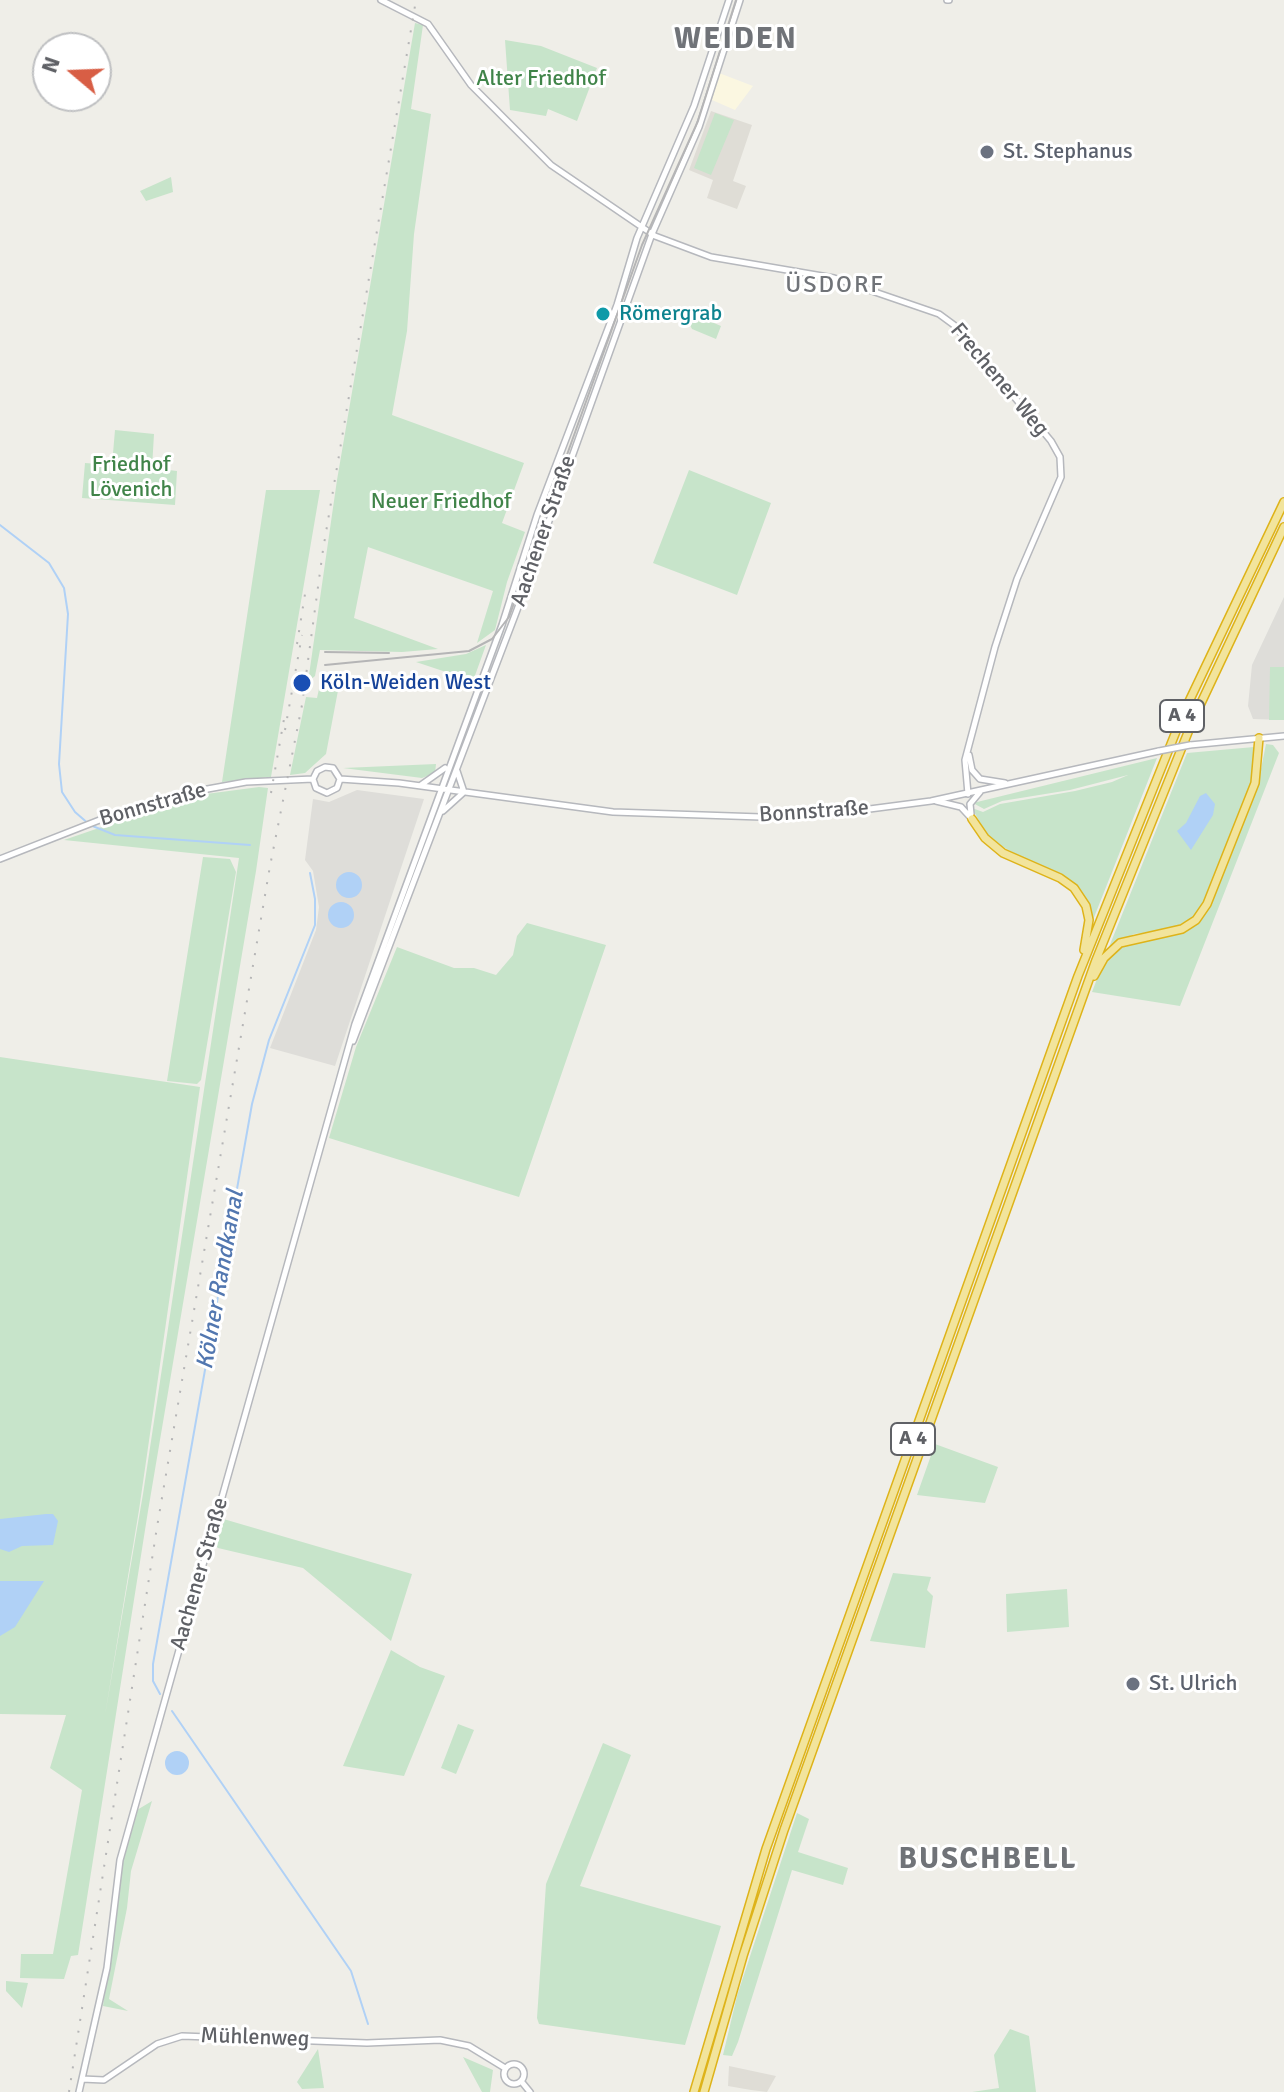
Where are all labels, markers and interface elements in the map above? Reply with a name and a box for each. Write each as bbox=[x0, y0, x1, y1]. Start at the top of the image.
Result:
district label: WEIDEN bbox=[674, 22, 798, 58]
north arrow bbox=[32, 32, 112, 112]
text: N bbox=[35, 53, 66, 76]
park label: Alter Friedhof bbox=[476, 66, 606, 92]
place label: St. Stephanus bbox=[1003, 139, 1133, 165]
marker: St. Stephanus bbox=[978, 143, 996, 161]
district label: ÜSDORF bbox=[785, 272, 885, 300]
place label: Römergrab bbox=[619, 301, 722, 327]
marker: Römergrab bbox=[594, 305, 612, 323]
street label: Frechener Weg bbox=[944, 318, 1054, 442]
park label: Friedhof Lövenich bbox=[89, 452, 173, 504]
street label: Aachener Straße bbox=[506, 452, 582, 610]
park label: Neuer Friedhof bbox=[371, 489, 511, 515]
place label: Köln-Weiden West bbox=[320, 670, 491, 696]
marker: Köln-Weiden West bbox=[291, 672, 313, 694]
road number: A 4 bbox=[1160, 700, 1204, 732]
street label: Bonnstraße bbox=[97, 777, 209, 833]
street label: Bonnstraße bbox=[758, 795, 870, 829]
water label: Kölner Randkanal bbox=[191, 1188, 251, 1372]
road number: A 4 bbox=[891, 1423, 935, 1455]
street label: Aachener Straße bbox=[166, 1495, 234, 1653]
place label: St. Ulrich bbox=[1149, 1671, 1238, 1697]
marker: St. Ulrich bbox=[1124, 1675, 1142, 1693]
district label: BUSCHBELL bbox=[899, 1842, 1077, 1878]
street label: Mühlenweg bbox=[200, 2023, 310, 2053]

